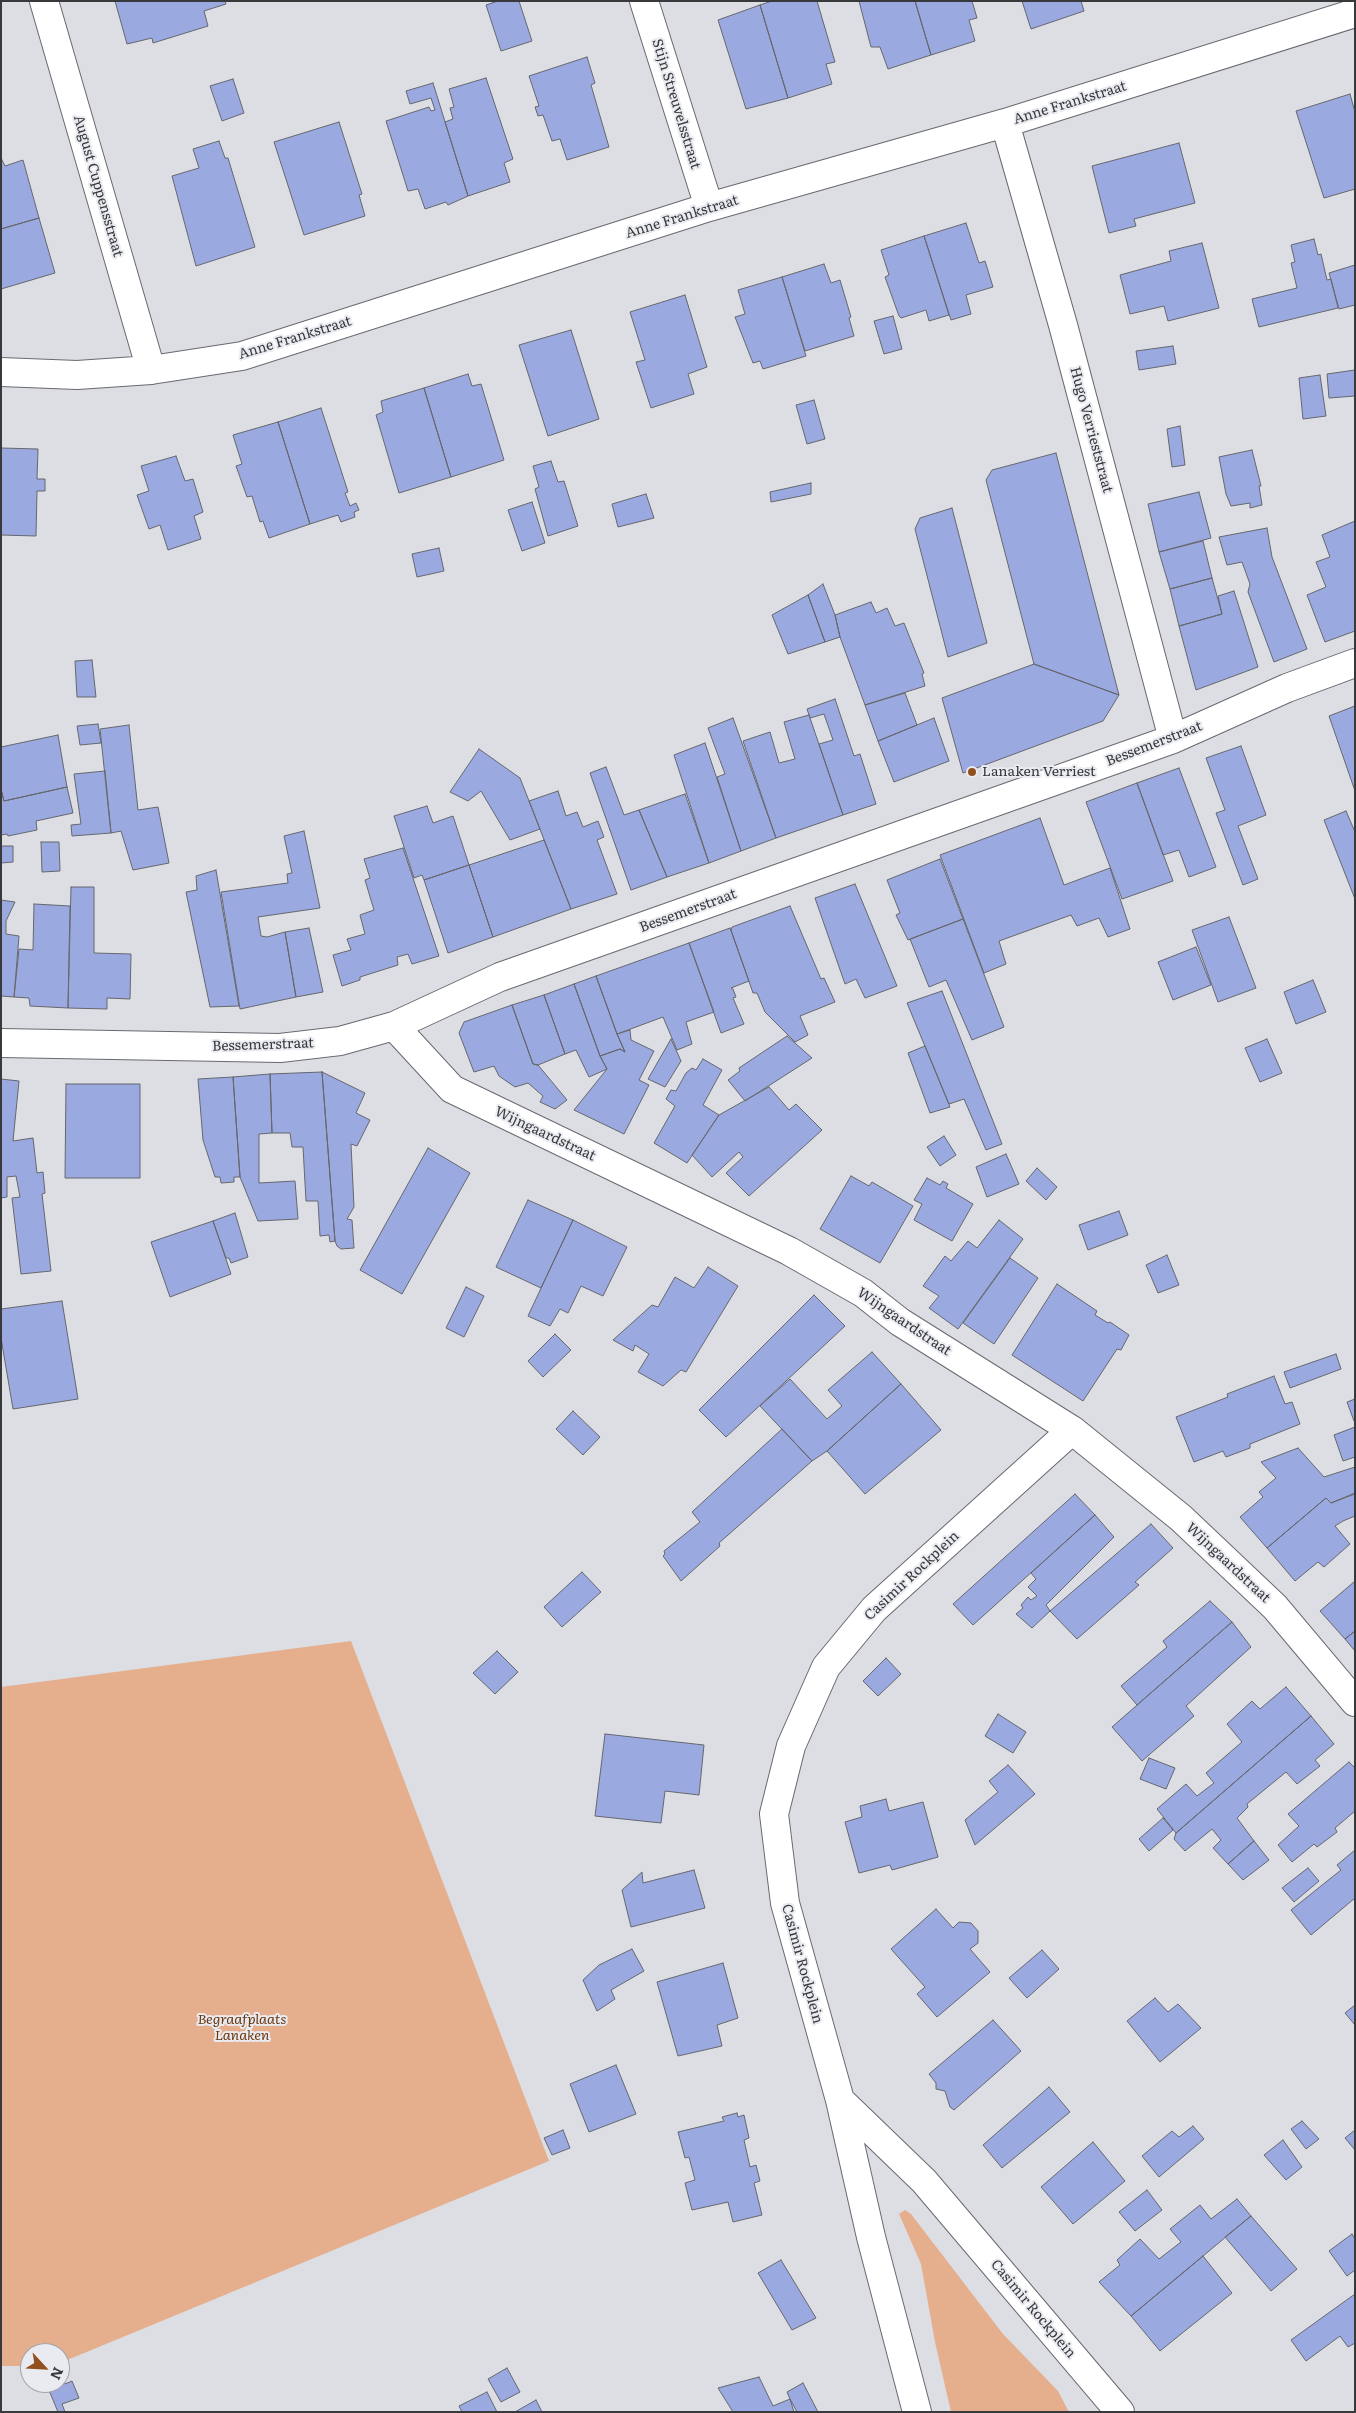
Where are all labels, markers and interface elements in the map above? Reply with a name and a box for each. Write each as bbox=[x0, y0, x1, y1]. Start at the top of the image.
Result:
street label: Stijn Streuvelsstraat bbox=[648, 37, 704, 171]
street label: Anne Frankstraat bbox=[1012, 78, 1128, 128]
street label: August Cuppensstraat bbox=[70, 113, 126, 259]
street label: Anne Frankstraat bbox=[624, 192, 740, 242]
street label: Anne Frankstraat bbox=[237, 313, 353, 363]
street label: Hugo Verrieststraat bbox=[1066, 365, 1116, 495]
street label: Bessemerstraat bbox=[1103, 718, 1205, 770]
place label: Lanaken Verriest bbox=[982, 764, 1096, 780]
marker: Lanaken Verriest bbox=[966, 766, 978, 778]
street label: Bessemerstraat bbox=[637, 886, 739, 936]
street label: Bessemerstraat bbox=[212, 1035, 314, 1055]
street label: Wijngaardstraat bbox=[492, 1103, 598, 1165]
street label: Wijngaardstraat bbox=[854, 1284, 954, 1360]
street label: Wijngaardstraat bbox=[1182, 1520, 1274, 1606]
street label: Casimir Rockplein bbox=[861, 1528, 963, 1624]
street label: Casimir Rockplein bbox=[778, 1902, 826, 2026]
park label: Begraafplaats Lanaken bbox=[197, 2012, 287, 2044]
street label: Casimir Rockplein bbox=[987, 2256, 1079, 2362]
north arrow bbox=[20, 2343, 70, 2393]
text: N bbox=[46, 2364, 69, 2383]

